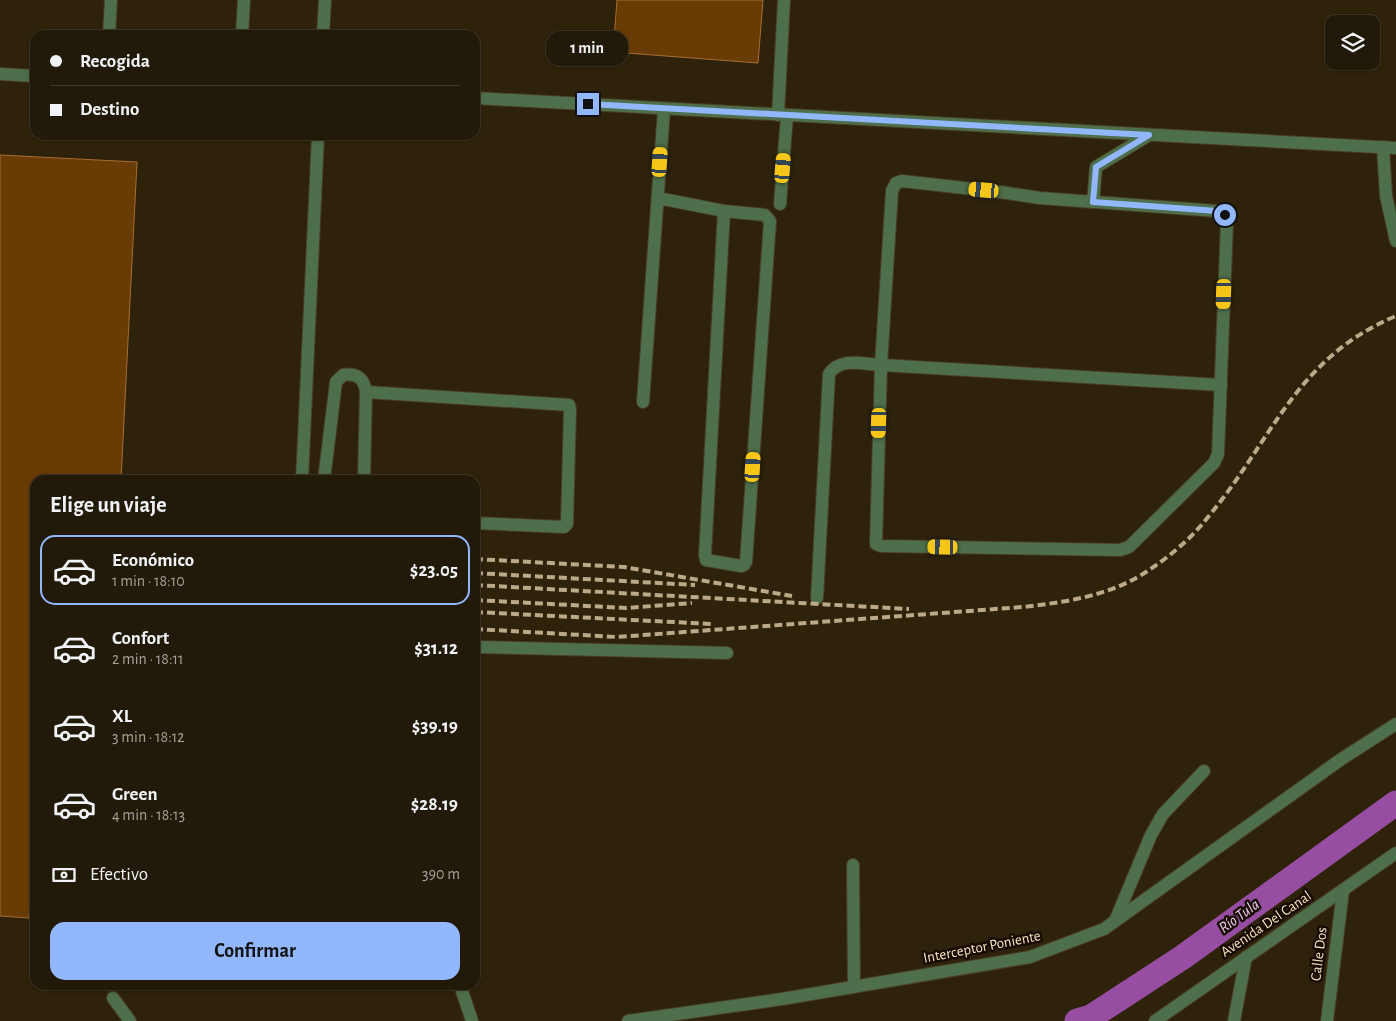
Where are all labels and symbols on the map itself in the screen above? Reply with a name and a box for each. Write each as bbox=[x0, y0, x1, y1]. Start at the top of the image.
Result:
callout: 1 min bbox=[547, 32, 629, 66]
route end bbox=[577, 93, 599, 115]
car bbox=[651, 147, 668, 177]
car bbox=[774, 152, 791, 184]
car bbox=[968, 181, 999, 199]
route start bbox=[1214, 204, 1236, 226]
car bbox=[1215, 279, 1232, 309]
car bbox=[870, 408, 887, 438]
car bbox=[744, 452, 761, 482]
car bbox=[927, 539, 958, 555]
street label: Avenida Del Canal bbox=[1218, 888, 1314, 960]
water label: Río Tula bbox=[1216, 896, 1262, 936]
street label: Calle Dos bbox=[1308, 926, 1330, 982]
street label: Interceptor Poniente bbox=[922, 928, 1042, 966]

